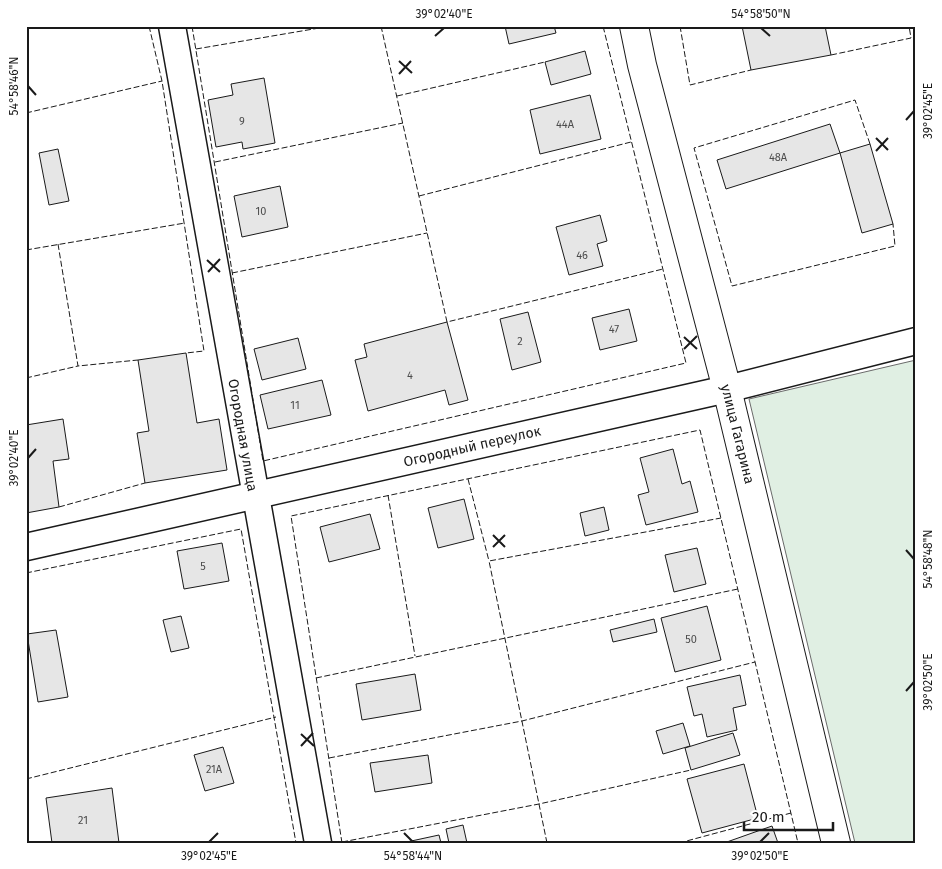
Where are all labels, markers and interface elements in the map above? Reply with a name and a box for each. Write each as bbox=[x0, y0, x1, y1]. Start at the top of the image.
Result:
text: 39°02'40"E bbox=[415, 7, 473, 21]
text: 54°58'50"N bbox=[731, 7, 791, 21]
text: 54°58'46"N bbox=[7, 57, 21, 115]
text: 39°02'45"E bbox=[921, 83, 935, 139]
house number: 9 bbox=[239, 115, 245, 128]
house number: 44А bbox=[556, 118, 575, 131]
house number: 48А bbox=[769, 151, 788, 164]
house number: 10 bbox=[256, 205, 266, 218]
house number: 46 bbox=[576, 249, 588, 262]
house number: 47 bbox=[609, 323, 619, 336]
house number: 2 bbox=[517, 335, 523, 348]
house number: 4 bbox=[407, 369, 413, 382]
street label: Огородная улица bbox=[224, 377, 261, 493]
street label: улица Гагарина bbox=[717, 383, 758, 486]
house number: 11 bbox=[290, 399, 300, 412]
street label: Огородный переулок bbox=[402, 422, 543, 471]
text: 39°02'40"E bbox=[7, 429, 21, 487]
text: 54°58'48"N bbox=[921, 529, 935, 589]
house number: 5 bbox=[200, 560, 206, 573]
house number: 50 bbox=[685, 633, 697, 646]
text: 39°02'50"E bbox=[921, 653, 935, 711]
house number: 21А bbox=[206, 763, 223, 776]
scale bar bbox=[744, 799, 833, 831]
text: 20 m bbox=[752, 808, 785, 826]
house number: 21 bbox=[78, 814, 88, 827]
text: 39°02'45"E bbox=[181, 849, 237, 863]
text: 54°58'44"N bbox=[384, 849, 442, 863]
text: 39°02'50"E bbox=[731, 849, 789, 863]

